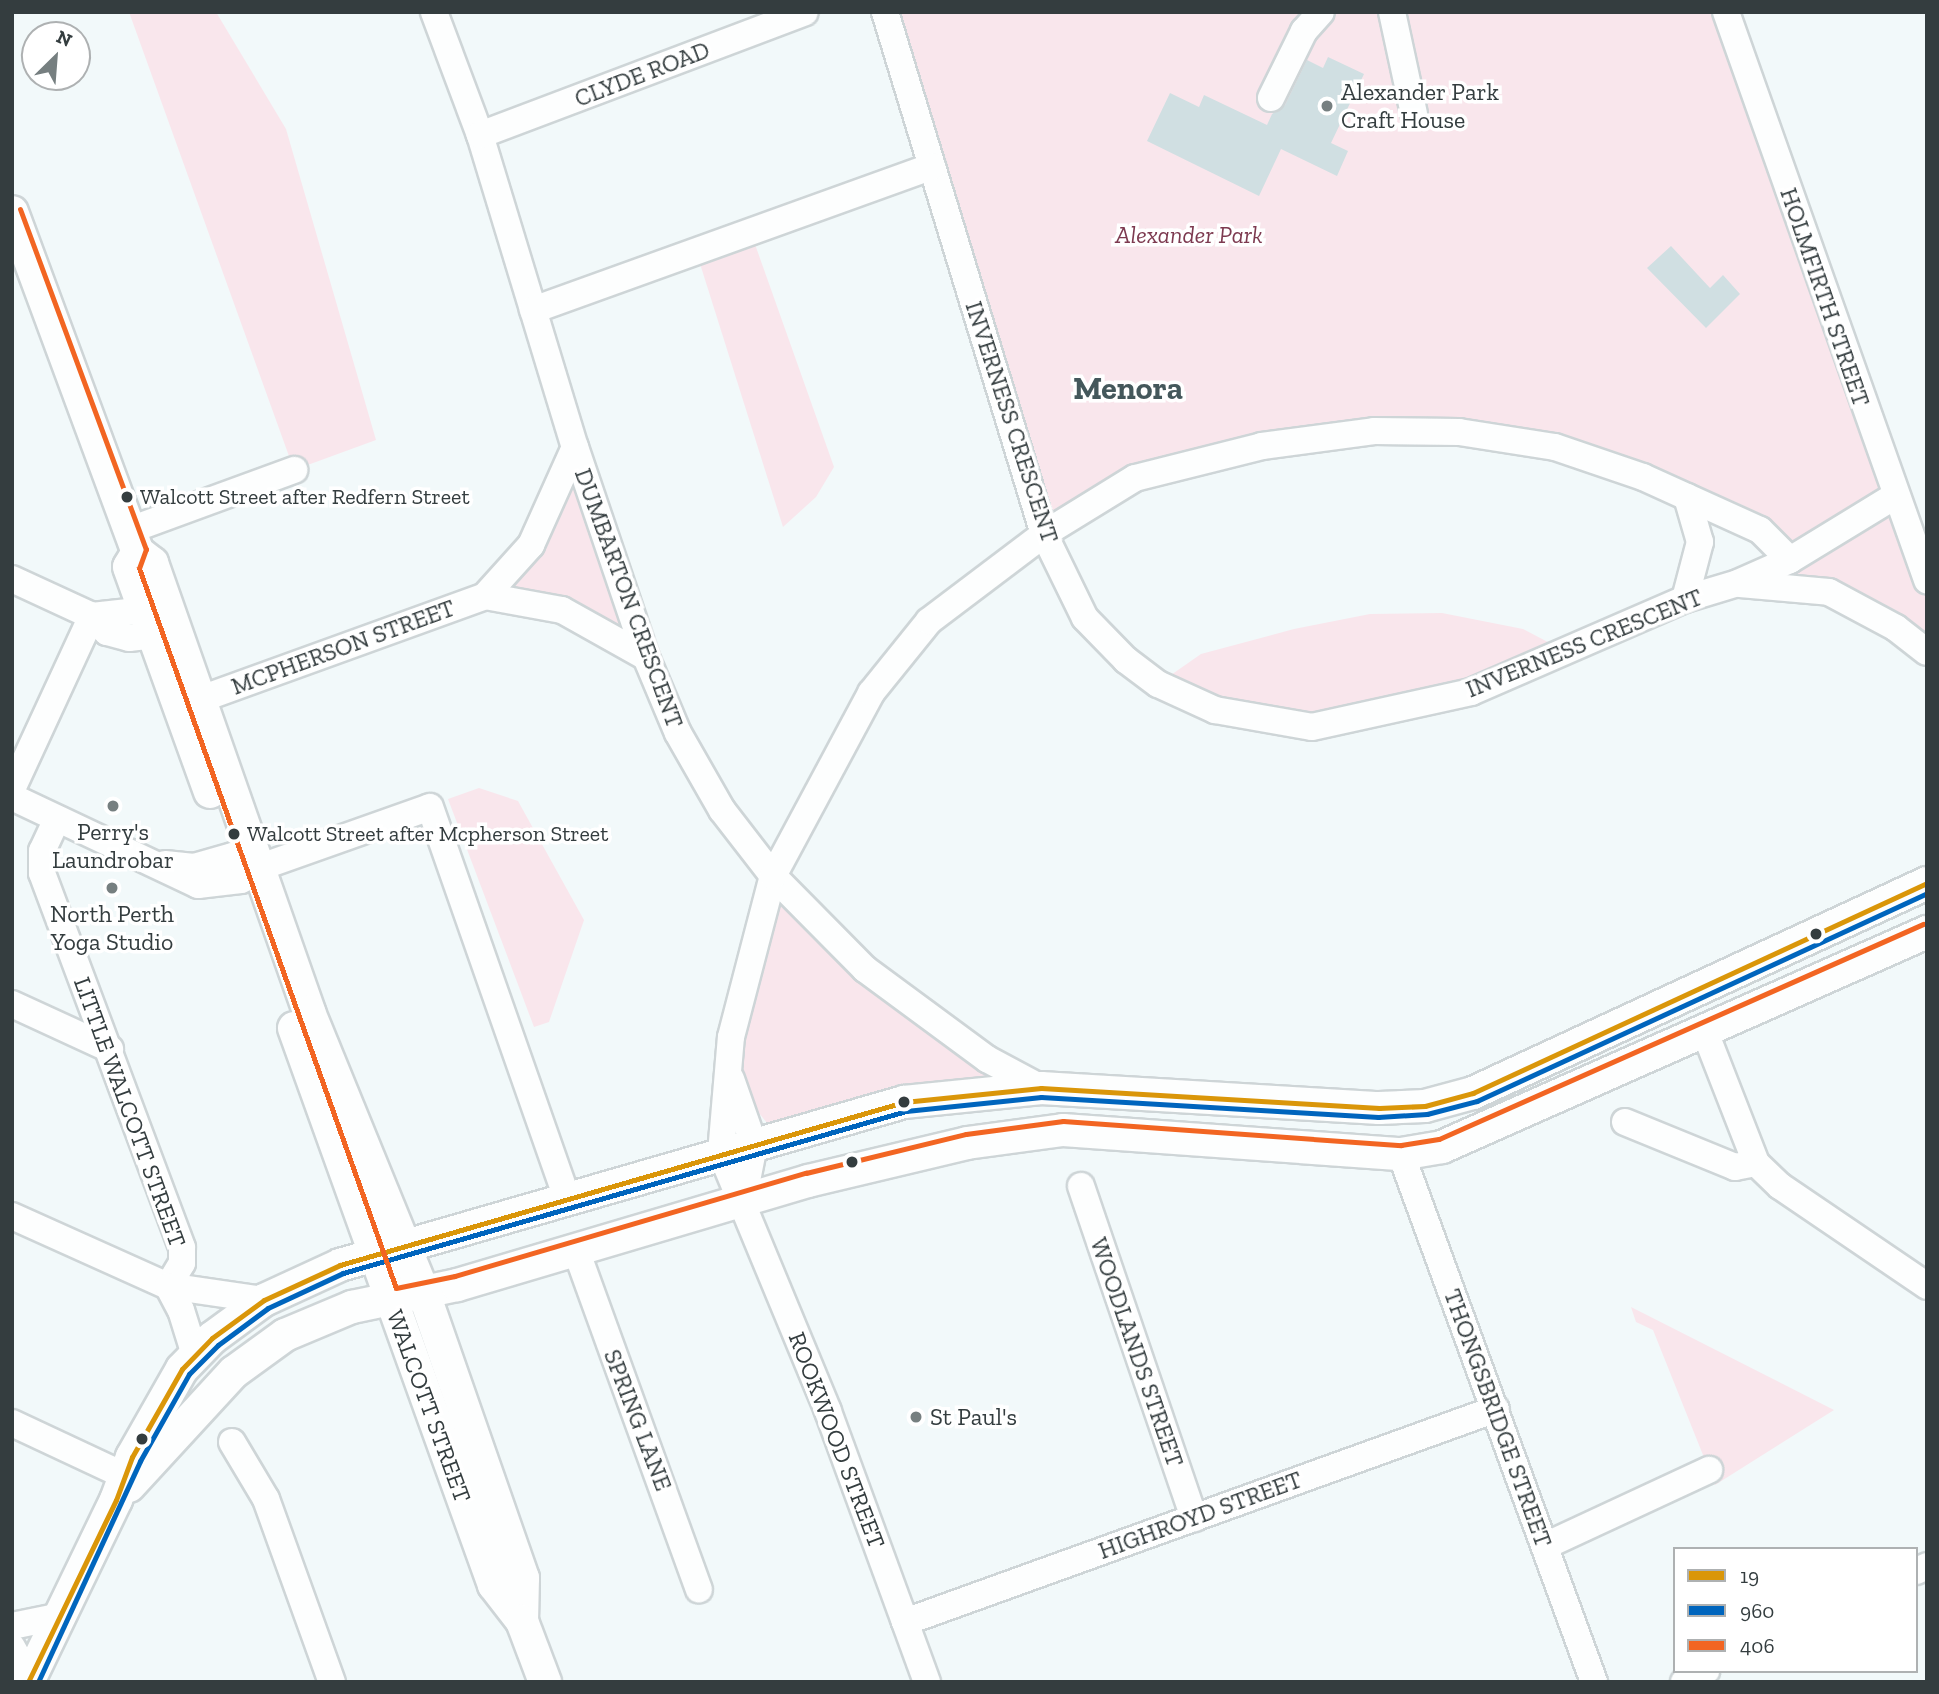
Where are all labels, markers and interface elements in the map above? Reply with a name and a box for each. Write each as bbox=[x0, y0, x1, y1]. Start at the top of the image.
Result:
north arrow bbox=[21, 21, 91, 91]
text: N bbox=[53, 25, 76, 52]
street label: CLYDE ROAD bbox=[570, 35, 714, 113]
place label: Alexander Park Craft House bbox=[1341, 78, 1499, 134]
marker: Alexander Park Craft House bbox=[1319, 98, 1335, 114]
street label: HOLMFIRTH STREET bbox=[1774, 184, 1876, 410]
park label: Alexander Park bbox=[1115, 221, 1263, 249]
street label: INVERNESS CRESCENT bbox=[959, 298, 1065, 546]
district label: Menora bbox=[1073, 369, 1183, 407]
street label: DUMBARTON CRESCENT bbox=[569, 464, 689, 732]
place label: Walcott Street after Redfern Street bbox=[140, 484, 470, 510]
marker: Walcott Street after Redfern Street bbox=[120, 490, 134, 504]
street label: INVERNESS CRESCENT bbox=[1462, 582, 1706, 704]
street label: MCPHERSON STREET bbox=[227, 593, 459, 701]
marker: Perry's Laundrobar bbox=[105, 798, 121, 814]
place label: Perry's Laundrobar bbox=[52, 818, 174, 874]
place label: Walcott Street after Mcpherson Street bbox=[247, 821, 609, 847]
marker: Walcott Street after Mcpherson Street bbox=[227, 827, 241, 841]
marker: North Perth Yoga Studio bbox=[104, 880, 120, 896]
place label: North Perth Yoga Studio bbox=[50, 900, 174, 956]
unlabelled marker bbox=[1809, 927, 1823, 941]
street label: LITTLE WALCOTT STREET bbox=[67, 972, 193, 1252]
unlabelled marker bbox=[897, 1095, 911, 1109]
unlabelled marker bbox=[845, 1155, 859, 1169]
street label: WOODLANDS STREET bbox=[1084, 1234, 1190, 1470]
street label: THONGSBRIDGE STREET bbox=[1438, 1285, 1558, 1551]
street label: WALCOTT STREET bbox=[381, 1306, 477, 1506]
street label: ROOKWOOD STREET bbox=[782, 1328, 892, 1552]
street label: SPRING LANE bbox=[598, 1345, 678, 1495]
place label: St Paul's bbox=[930, 1403, 1017, 1431]
marker: St Paul's bbox=[908, 1409, 924, 1425]
unlabelled marker bbox=[135, 1432, 149, 1446]
street label: HIGHROYD STREET bbox=[1094, 1465, 1306, 1565]
legend bbox=[1673, 1547, 1918, 1673]
text: 19 bbox=[1740, 1563, 1759, 1588]
text: 960 bbox=[1740, 1598, 1774, 1623]
text: 406 bbox=[1740, 1633, 1775, 1658]

